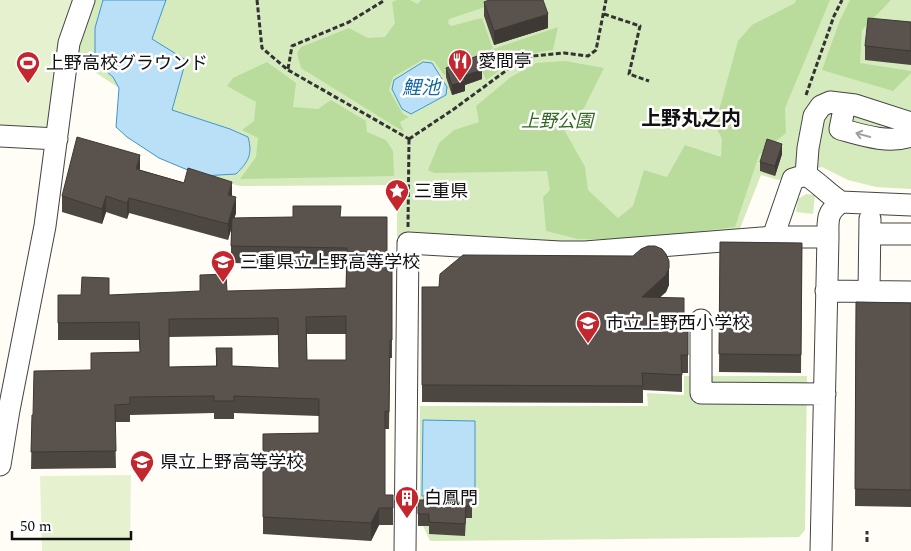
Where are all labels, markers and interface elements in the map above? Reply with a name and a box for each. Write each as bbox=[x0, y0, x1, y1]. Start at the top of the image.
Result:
restaurant icon: 愛間亭 bbox=[447, 48, 473, 82]
place label: 愛間亭 bbox=[478, 48, 532, 75]
sports icon: 上野高校グラウンド bbox=[15, 50, 41, 84]
place label: 上野高校グラウンド bbox=[46, 50, 208, 77]
water label: 鯉池 bbox=[402, 74, 442, 103]
district label: 上野丸之内 bbox=[641, 104, 741, 134]
park label: 上野公園 bbox=[521, 108, 596, 135]
one-way arrow bbox=[856, 130, 872, 139]
place icon: 三重県 bbox=[384, 178, 410, 212]
place label: 三重県 bbox=[414, 178, 468, 205]
school or university icon: 三重県立上野高等学校 bbox=[210, 249, 236, 283]
place label: 三重県立上野高等学校 bbox=[240, 249, 420, 276]
school or university icon: 市立上野西小学校 bbox=[575, 310, 601, 344]
place label: 市立上野西小学校 bbox=[606, 310, 750, 337]
school or university icon: 県立上野高等学校 bbox=[129, 449, 155, 483]
place label: 県立上野高等学校 bbox=[160, 449, 304, 476]
building icon: 白鳳門 bbox=[394, 485, 420, 519]
place label: 白鳳門 bbox=[424, 485, 478, 512]
scale bar bbox=[12, 508, 131, 540]
text: 50 m bbox=[20, 515, 52, 538]

